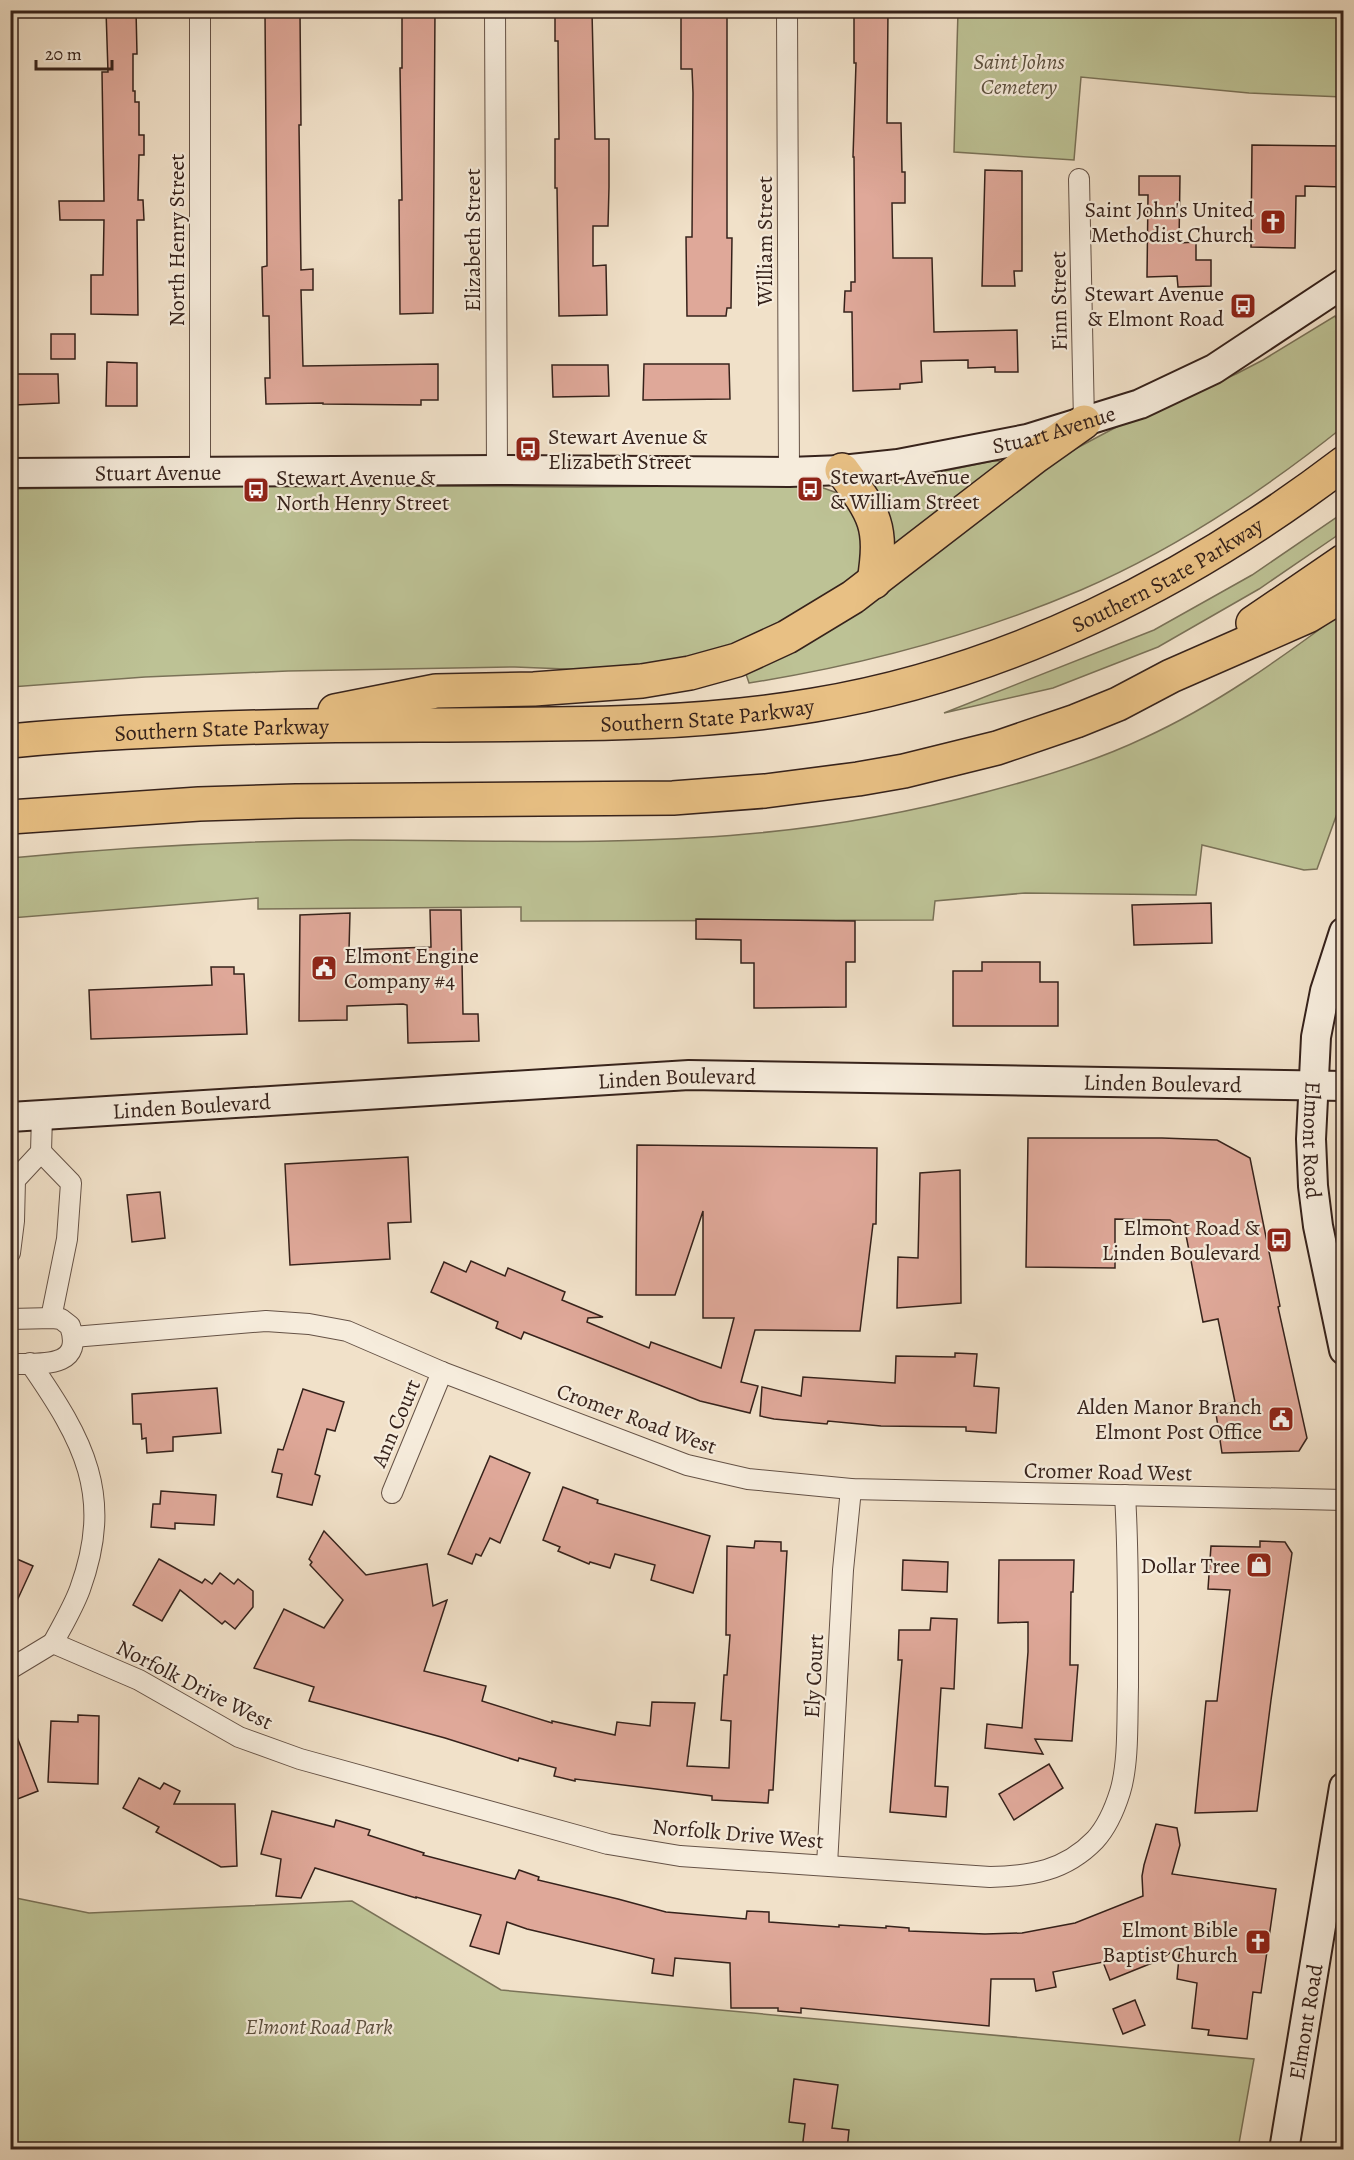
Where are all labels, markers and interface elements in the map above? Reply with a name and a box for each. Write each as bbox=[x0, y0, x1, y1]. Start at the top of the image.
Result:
scale bar bbox=[36, 33, 112, 71]
text: 20 m bbox=[45, 42, 82, 66]
park label: Saint Johns Cemetery bbox=[973, 47, 1065, 102]
street label: North Henry Street bbox=[162, 153, 192, 327]
street label: Elizabeth Street bbox=[458, 168, 488, 312]
street label: William Street bbox=[750, 176, 780, 307]
place label: Saint John's United Methodist Church bbox=[1085, 195, 1254, 250]
church icon: Saint John's United Methodist Church bbox=[1258, 207, 1288, 237]
street label: Finn Street bbox=[1043, 251, 1075, 351]
place label: Stewart Avenue & Elmont Road bbox=[1084, 279, 1224, 334]
bus stop icon: Stewart Avenue & Elmont Road bbox=[1228, 291, 1258, 321]
street label: Stuart Avenue bbox=[990, 399, 1119, 461]
place label: Stewart Avenue & Elizabeth Street bbox=[548, 422, 708, 477]
bus stop icon: Stewart Avenue & Elizabeth Street bbox=[513, 434, 543, 464]
street label: Stuart Avenue bbox=[95, 458, 221, 488]
place label: Stewart Avenue & William Street bbox=[830, 462, 980, 517]
place label: Stewart Avenue & North Henry Street bbox=[276, 463, 449, 518]
bus stop icon: Stewart Avenue & William Street bbox=[795, 474, 825, 504]
bus stop icon: Stewart Avenue & North Henry Street bbox=[241, 475, 271, 505]
street label: Southern State Parkway bbox=[1067, 510, 1269, 640]
street label: Southern State Parkway bbox=[600, 691, 817, 739]
street label: Southern State Parkway bbox=[114, 712, 329, 749]
place label: Elmont Engine Company #4 bbox=[344, 941, 479, 996]
public building icon: Elmont Engine Company #4 bbox=[309, 953, 339, 983]
street label: Linden Boulevard bbox=[597, 1061, 756, 1097]
street label: Linden Boulevard bbox=[1083, 1068, 1242, 1100]
street label: Elmont Road bbox=[1295, 1081, 1328, 1201]
street label: Linden Boulevard bbox=[112, 1087, 272, 1127]
place label: Elmont Road & Linden Boulevard bbox=[1102, 1213, 1261, 1268]
bus stop icon: Elmont Road & Linden Boulevard bbox=[1264, 1225, 1294, 1255]
street label: Ann Court bbox=[364, 1375, 428, 1473]
street label: Cromer Road West bbox=[552, 1376, 721, 1462]
place label: Alden Manor Branch Elmont Post Office bbox=[1076, 1392, 1262, 1447]
public building icon: Alden Manor Branch Elmont Post Office bbox=[1266, 1404, 1296, 1434]
street label: Cromer Road West bbox=[1024, 1456, 1192, 1488]
shop icon: Dollar Tree bbox=[1244, 1550, 1274, 1580]
place label: Dollar Tree bbox=[1141, 1551, 1240, 1581]
street label: Norfolk Drive West bbox=[111, 1633, 278, 1737]
street label: Ely Court bbox=[797, 1633, 831, 1719]
street label: Norfolk Drive West bbox=[651, 1812, 825, 1856]
place label: Elmont Bible Baptist Church bbox=[1102, 1915, 1238, 1970]
church icon: Elmont Bible Baptist Church bbox=[1243, 1927, 1273, 1957]
street label: Elmont Road bbox=[1282, 1961, 1331, 2082]
park label: Elmont Road Park bbox=[245, 2012, 393, 2042]

